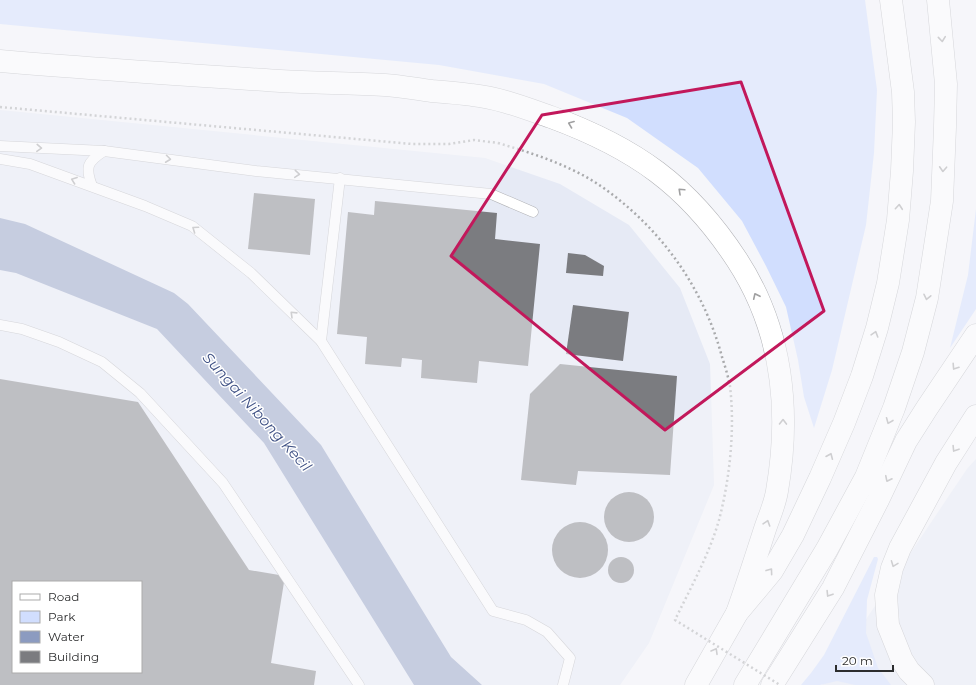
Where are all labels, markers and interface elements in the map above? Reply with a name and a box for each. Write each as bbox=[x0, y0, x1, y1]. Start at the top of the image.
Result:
one-way arrow bbox=[938, 36, 947, 42]
one-way arrow bbox=[567, 121, 574, 129]
one-way arrow bbox=[36, 143, 42, 152]
one-way arrow bbox=[165, 154, 171, 163]
one-way arrow bbox=[939, 166, 948, 172]
one-way arrow bbox=[294, 170, 300, 179]
one-way arrow bbox=[71, 176, 78, 185]
one-way arrow bbox=[678, 188, 686, 196]
one-way arrow bbox=[894, 204, 903, 210]
one-way arrow bbox=[192, 227, 199, 234]
one-way arrow bbox=[753, 293, 761, 301]
one-way arrow bbox=[924, 294, 932, 301]
one-way arrow bbox=[290, 311, 298, 319]
one-way arrow bbox=[870, 331, 879, 338]
water label: Sungai Nibong Kecil bbox=[199, 348, 316, 475]
one-way arrow bbox=[952, 363, 960, 370]
one-way arrow bbox=[886, 417, 894, 425]
one-way arrow bbox=[779, 419, 787, 425]
one-way arrow bbox=[952, 445, 960, 452]
one-way arrow bbox=[825, 452, 833, 459]
one-way arrow bbox=[885, 474, 893, 482]
one-way arrow bbox=[763, 519, 771, 526]
one-way arrow bbox=[891, 560, 899, 567]
one-way arrow bbox=[766, 569, 773, 576]
legend bbox=[12, 581, 142, 673]
text: Road bbox=[48, 589, 79, 604]
one-way arrow bbox=[826, 590, 834, 597]
text: Park bbox=[48, 609, 76, 624]
text: Water bbox=[48, 629, 85, 644]
scale bar bbox=[836, 647, 893, 673]
one-way arrow bbox=[711, 648, 718, 655]
text: Building bbox=[48, 649, 99, 664]
text: 20 m bbox=[842, 653, 873, 668]

